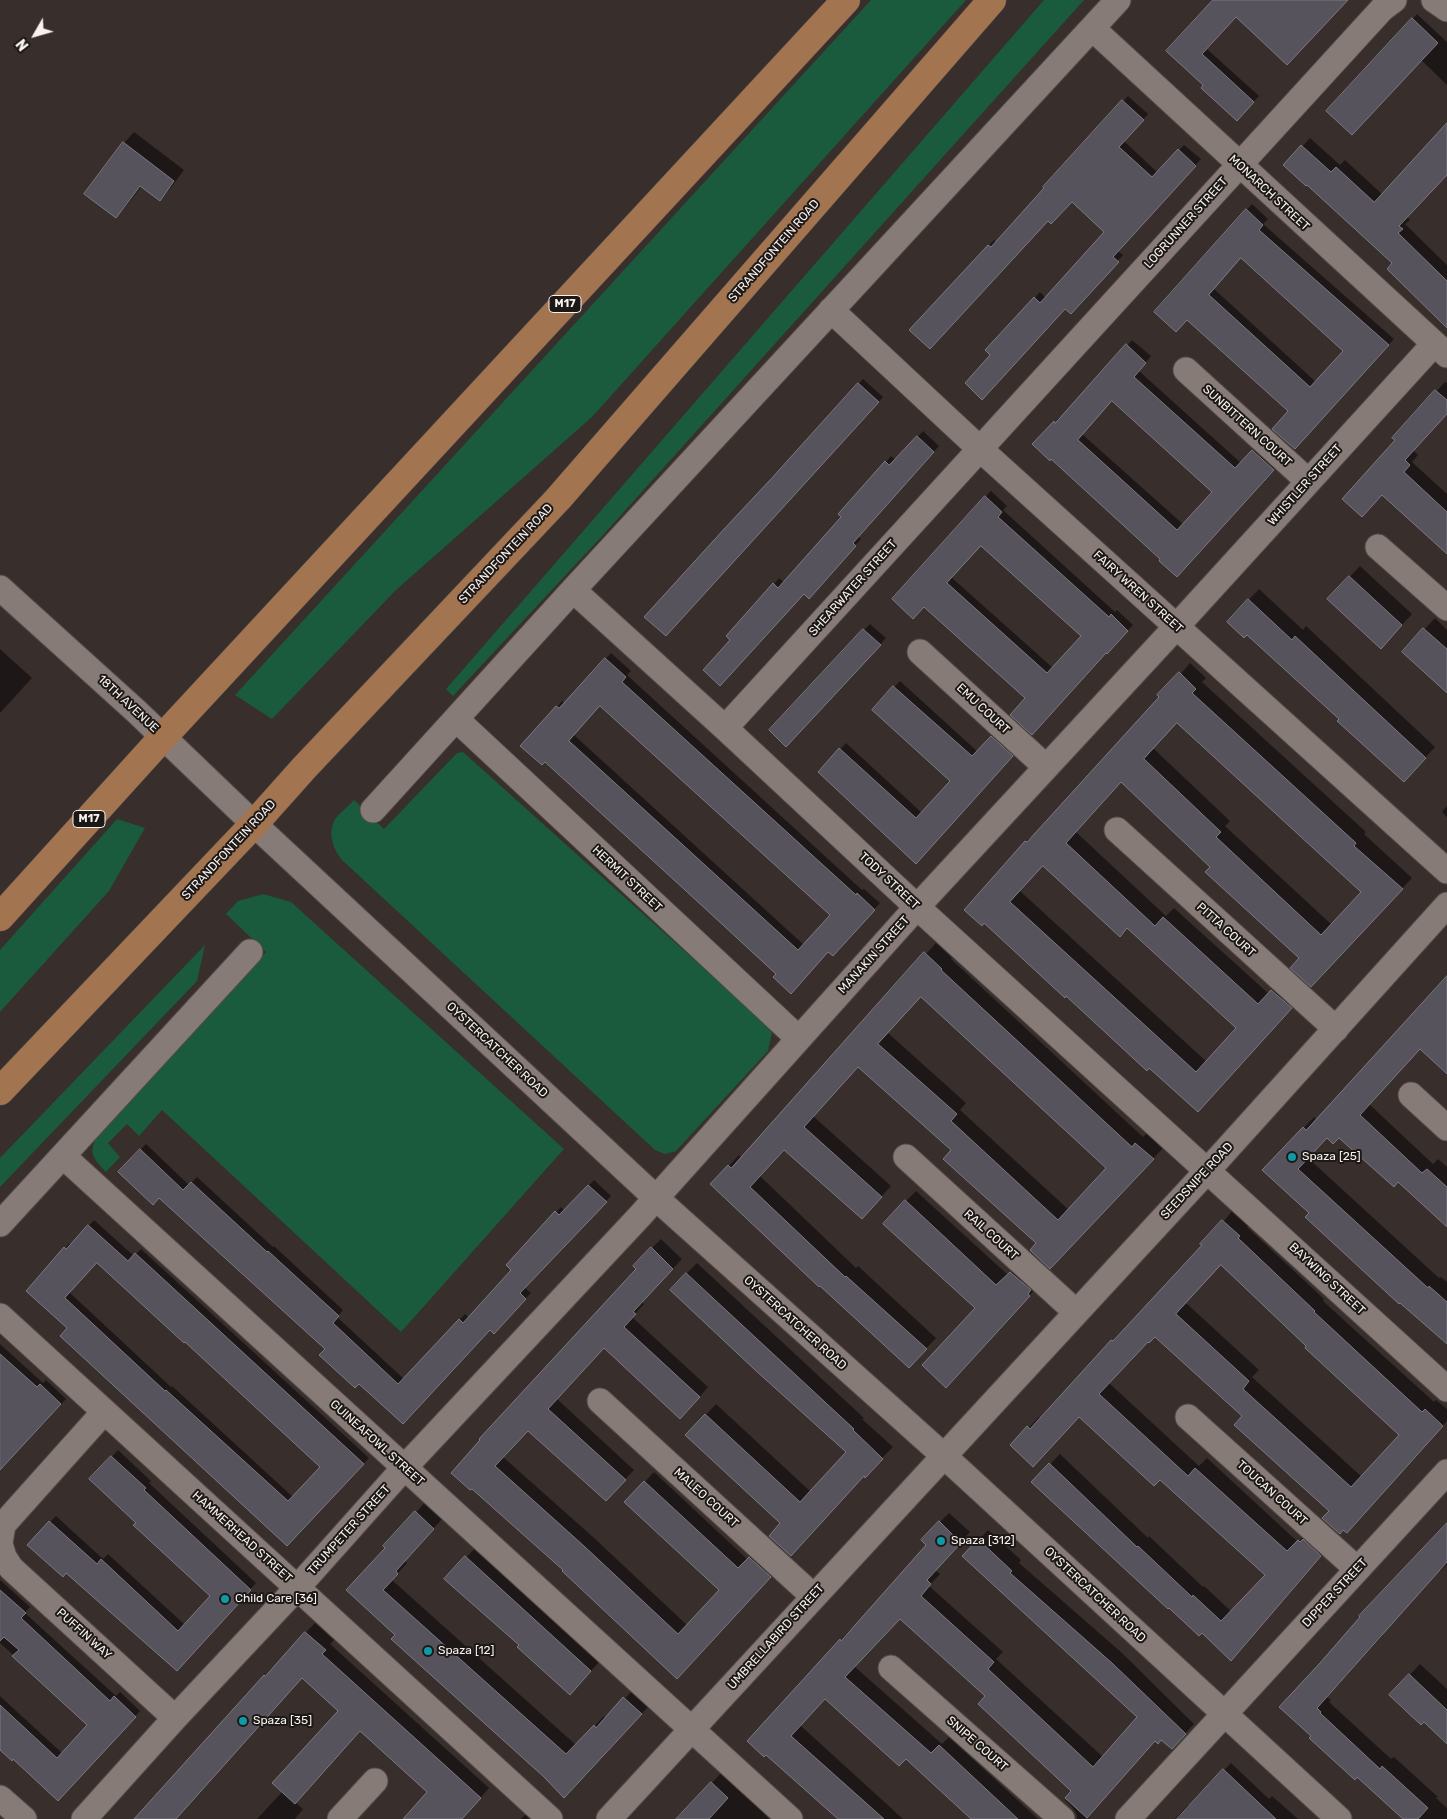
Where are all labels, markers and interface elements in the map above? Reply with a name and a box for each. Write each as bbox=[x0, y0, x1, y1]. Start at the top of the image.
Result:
north arrow bbox=[10, 10, 60, 60]
text: N bbox=[13, 35, 33, 54]
street label: MONARCH STREET bbox=[1226, 152, 1312, 234]
street label: LOGRUNNER STREET bbox=[1141, 174, 1231, 272]
street label: STRANDFONTEIN ROAD bbox=[726, 197, 822, 305]
road number: M17 bbox=[549, 296, 581, 312]
street label: SUNBITTERN COURT bbox=[1199, 382, 1295, 470]
street label: WHISTLER STREET bbox=[1265, 441, 1345, 529]
street label: STRANDFONTEIN ROAD bbox=[456, 501, 556, 607]
street label: SHEARWATER STREET bbox=[806, 537, 900, 639]
street label: FAIRY WREN STREET bbox=[1090, 548, 1186, 636]
street label: 18TH AVENUE bbox=[95, 672, 161, 736]
street label: EMU COURT bbox=[953, 681, 1013, 737]
street label: STRANDFONTEIN ROAD bbox=[179, 797, 279, 903]
road number: M17 bbox=[73, 811, 105, 828]
street label: HERMIT STREET bbox=[589, 843, 665, 915]
street label: TODY STREET bbox=[856, 849, 922, 913]
street label: PITTA COURT bbox=[1194, 900, 1258, 960]
street label: MANAKIN STREET bbox=[835, 913, 913, 997]
street label: OYSTERCATCHER ROAD bbox=[443, 999, 551, 1101]
street label: SEEDSNIPE ROAD bbox=[1158, 1140, 1236, 1222]
place label: Spaza [25] bbox=[1302, 1150, 1361, 1164]
marker: Spaza [25] bbox=[1286, 1151, 1298, 1163]
street label: RAIL COURT bbox=[961, 1207, 1021, 1263]
street label: BAYWING STREET bbox=[1286, 1240, 1368, 1318]
street label: OYSTERCATCHER ROAD bbox=[741, 1273, 849, 1373]
street label: GUINEAFOWL STREET bbox=[327, 1397, 427, 1489]
street label: TOUCAN COURT bbox=[1234, 1458, 1310, 1528]
street label: MALEO COURT bbox=[671, 1465, 741, 1531]
street label: TRUMPETER STREET bbox=[305, 1482, 393, 1578]
street label: HAMMERHEAD STREET bbox=[189, 1488, 295, 1586]
place label: Spaza [312] bbox=[951, 1534, 1015, 1548]
marker: Spaza [312] bbox=[935, 1535, 947, 1547]
street label: OYSTERCATCHER ROAD bbox=[1041, 1544, 1149, 1646]
street label: DIPPER STREET bbox=[1299, 1556, 1371, 1630]
street label: UMBRELLABIRD STREET bbox=[725, 1581, 827, 1693]
place label: Child Care [36] bbox=[235, 1592, 317, 1606]
marker: Child Care [36] bbox=[219, 1593, 231, 1605]
street label: PUFFIN WAY bbox=[54, 1606, 114, 1662]
place label: Spaza [12] bbox=[438, 1644, 494, 1658]
marker: Spaza [12] bbox=[422, 1645, 434, 1657]
place label: Spaza [35] bbox=[253, 1714, 312, 1728]
street label: SNIPE COURT bbox=[944, 1714, 1010, 1774]
marker: Spaza [35] bbox=[237, 1715, 249, 1727]

